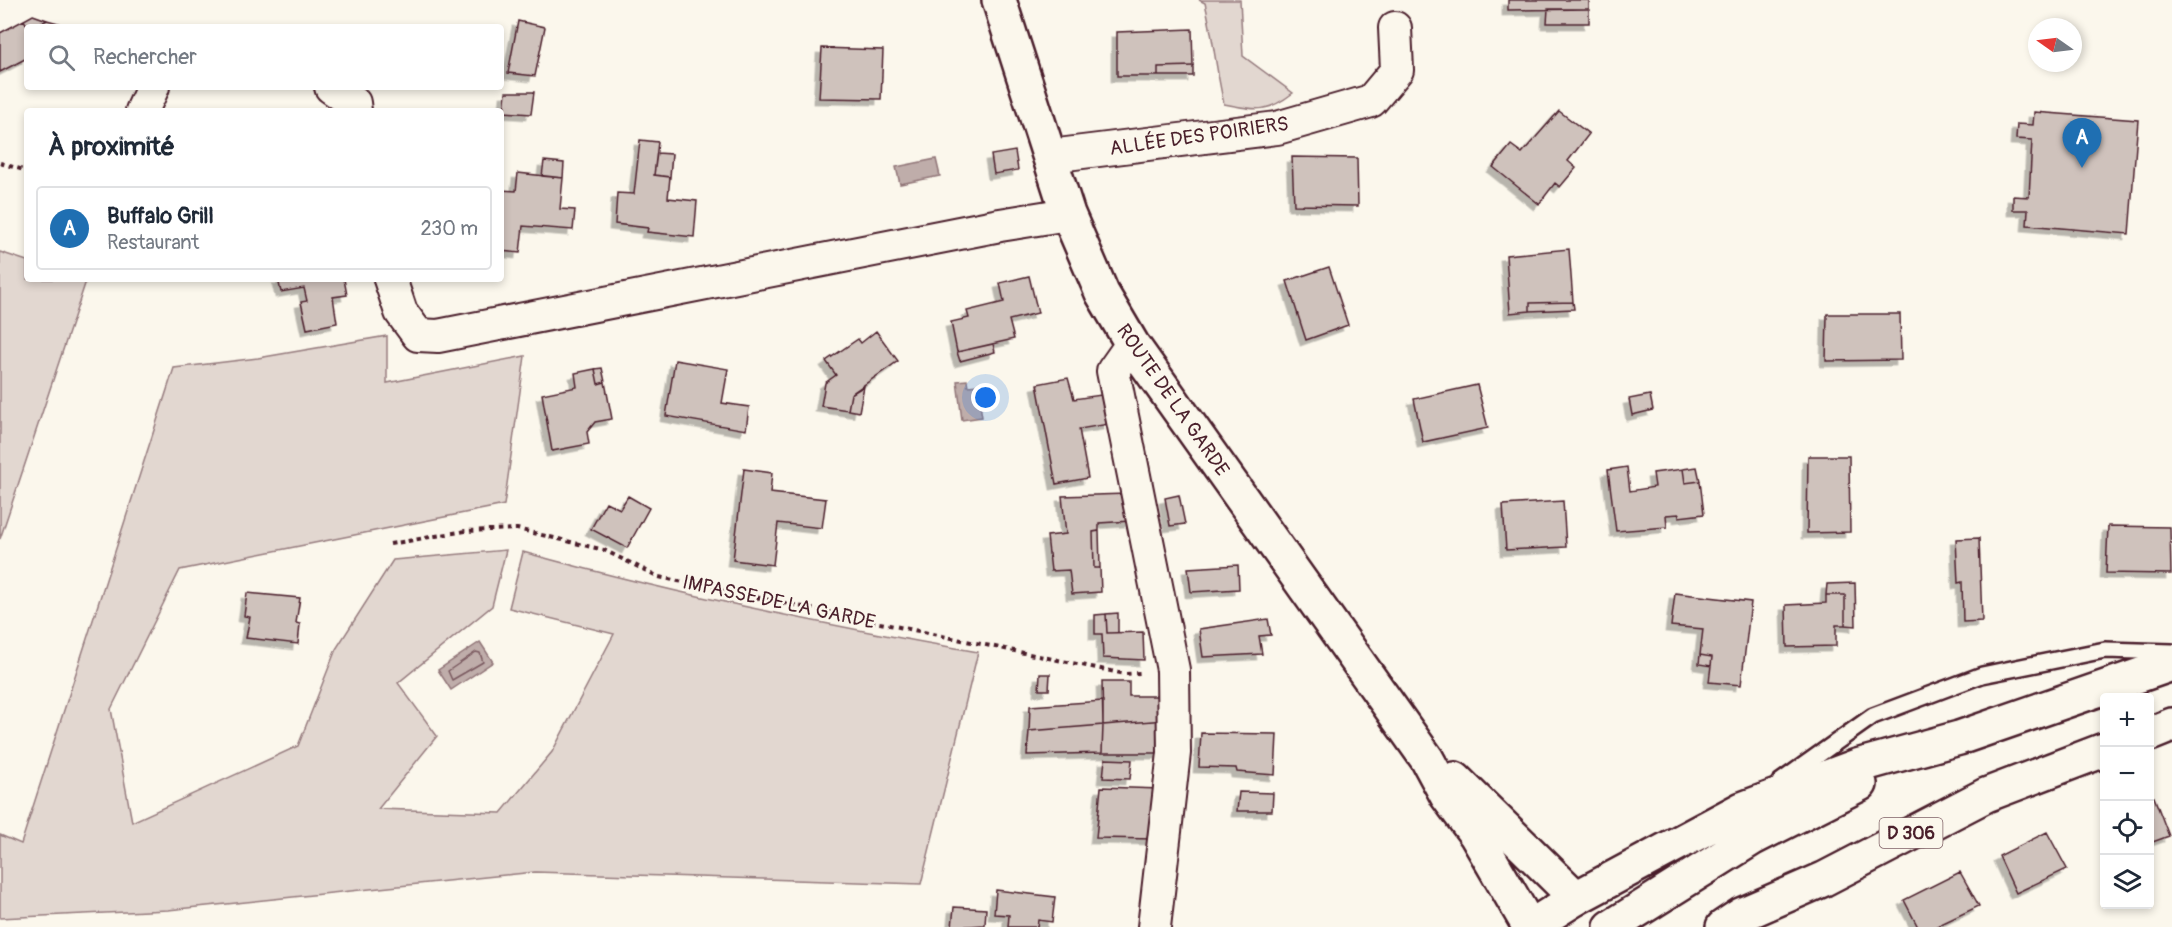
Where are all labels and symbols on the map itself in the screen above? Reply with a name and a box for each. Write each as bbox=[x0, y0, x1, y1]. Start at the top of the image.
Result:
north arrow bbox=[2028, 18, 2082, 72]
street label: ALLÉE DES POIRIERS bbox=[1108, 111, 1290, 161]
pin: A bbox=[2062, 118, 2102, 168]
street label: ROUTE DE LA GARDE bbox=[1111, 319, 1235, 481]
your location bbox=[971, 383, 1000, 412]
street label: IMPASSE DE LA GARDE bbox=[680, 569, 878, 635]
road number: D 306 bbox=[1880, 818, 1942, 848]

